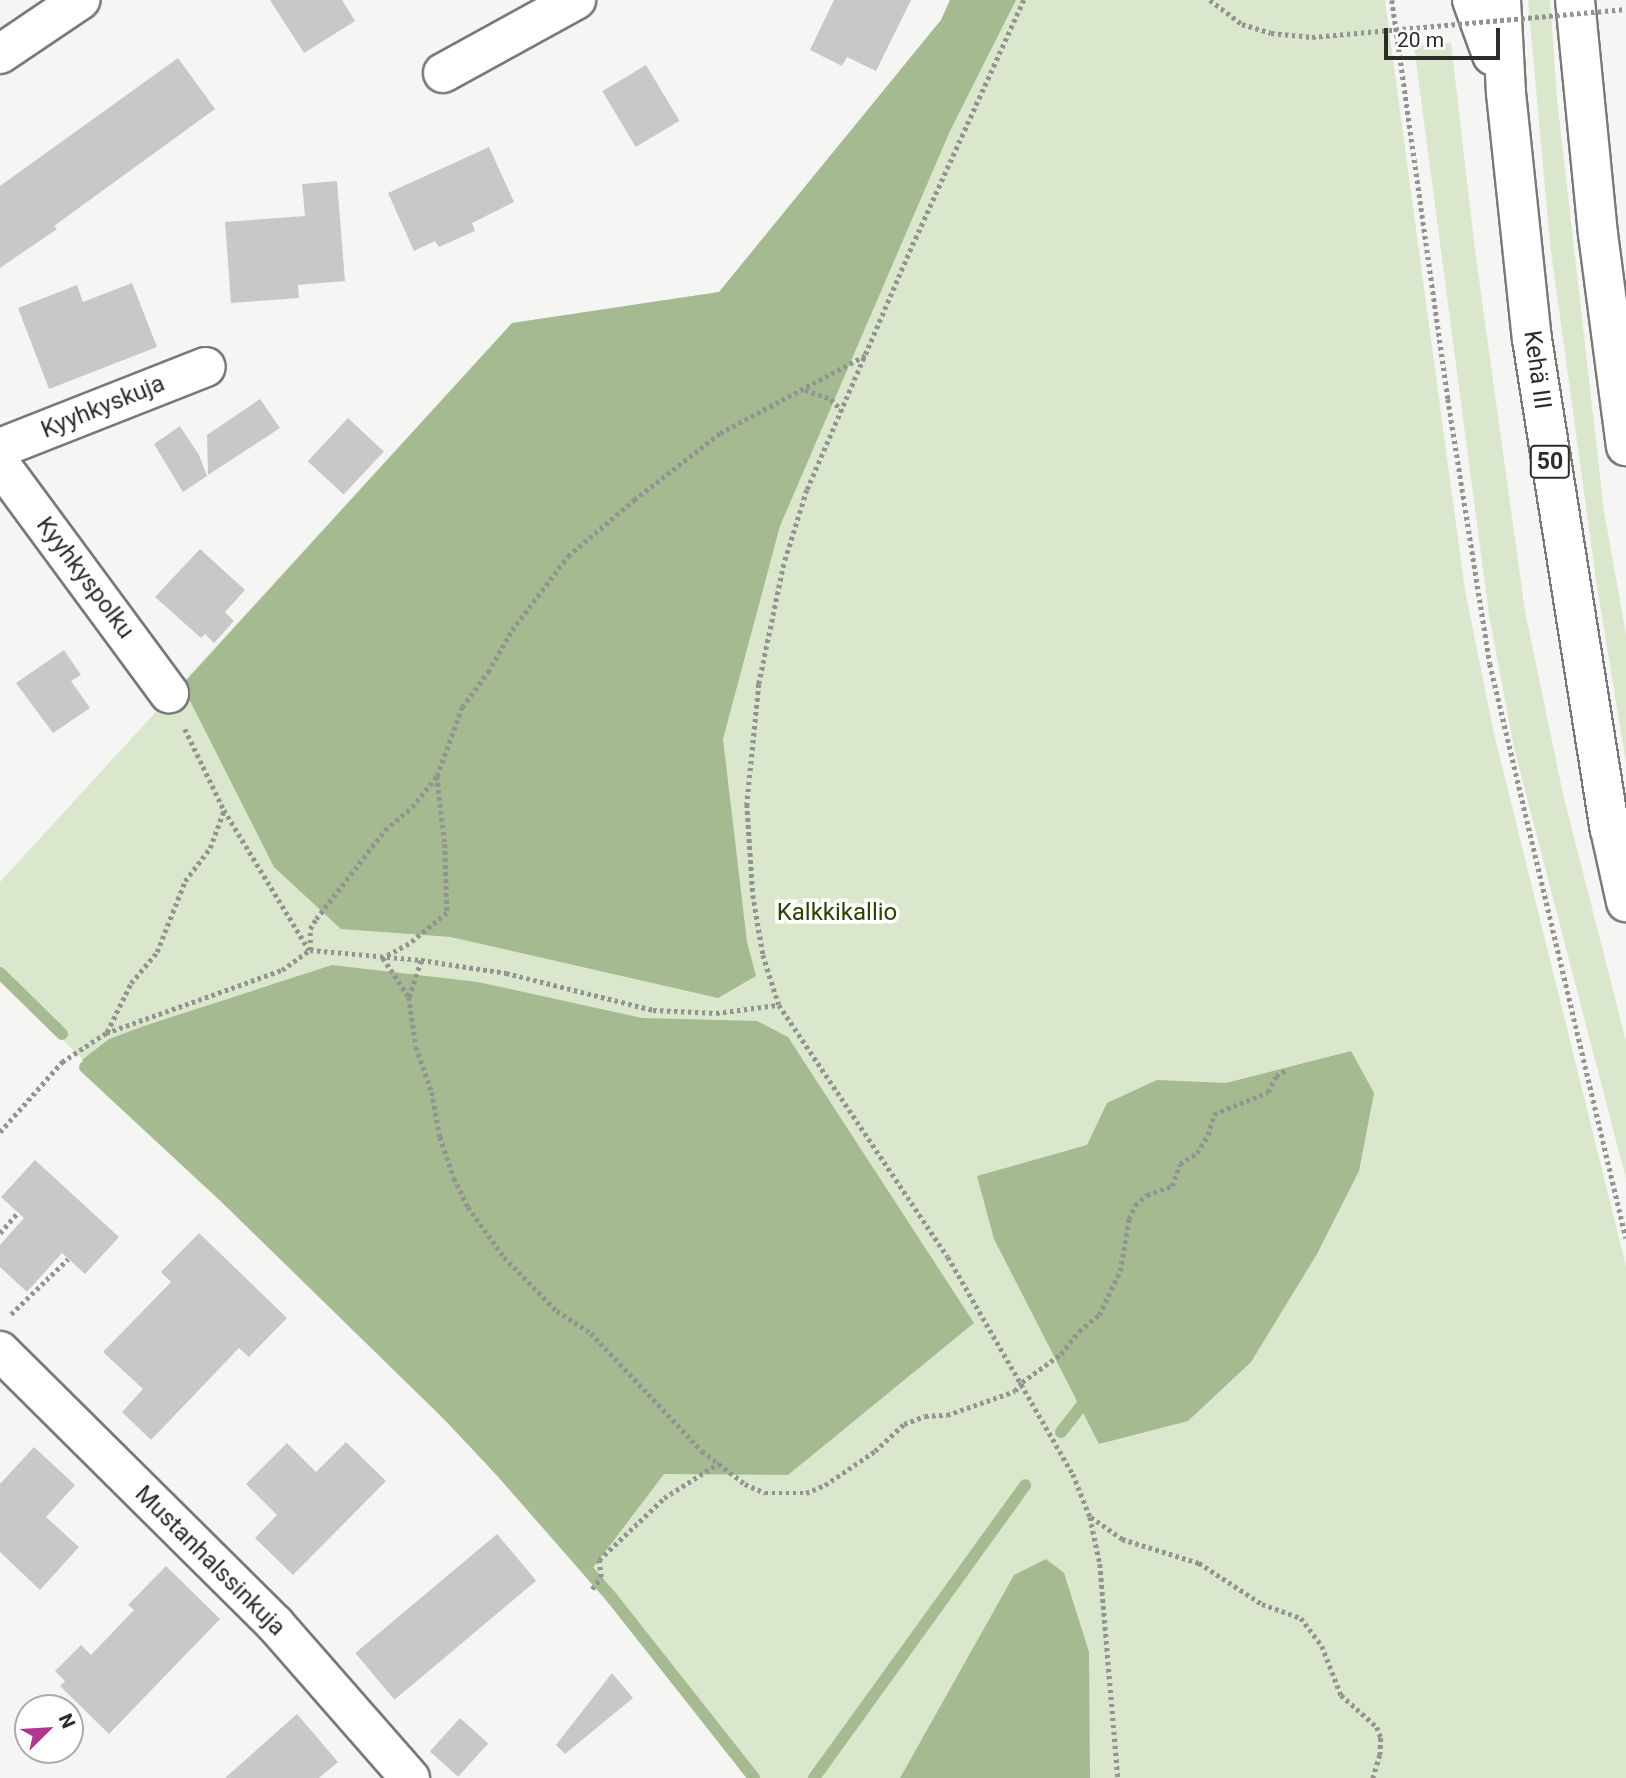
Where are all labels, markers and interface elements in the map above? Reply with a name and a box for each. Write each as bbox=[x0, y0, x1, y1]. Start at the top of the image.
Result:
scale bar bbox=[1388, 14, 1504, 58]
text: 20 m bbox=[1397, 28, 1444, 52]
street label: Kehä III bbox=[1517, 329, 1557, 411]
street label: Kyyhkyskuja bbox=[37, 369, 169, 445]
road number: 50 bbox=[1529, 442, 1571, 482]
street label: Kyyhkyspolku bbox=[30, 512, 140, 644]
park label: Kalkkikallio bbox=[777, 899, 897, 927]
street label: Mustanhalssinkuja bbox=[129, 1480, 291, 1642]
north arrow bbox=[14, 1694, 84, 1764]
text: N bbox=[54, 1710, 80, 1732]

